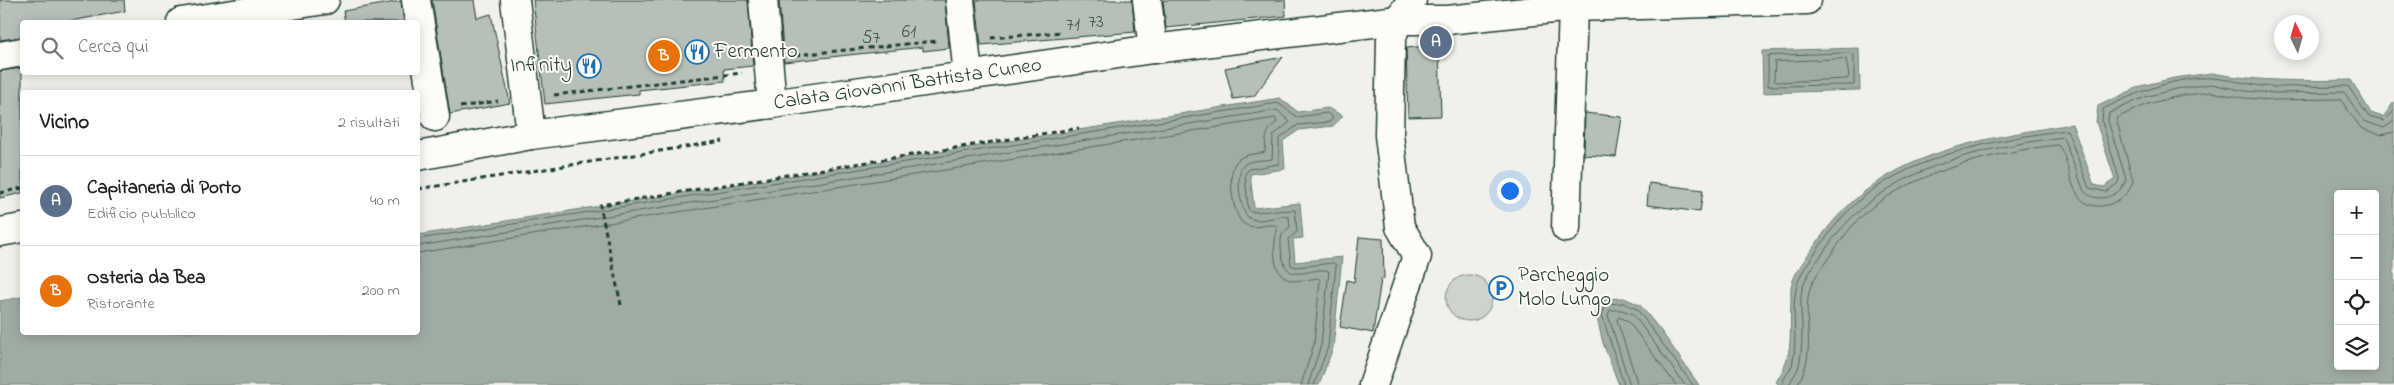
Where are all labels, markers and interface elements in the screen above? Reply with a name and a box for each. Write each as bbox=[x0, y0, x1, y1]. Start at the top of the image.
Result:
house number: 73 bbox=[1088, 9, 1104, 36]
house number: 71 bbox=[1066, 12, 1080, 39]
north arrow bbox=[2274, 15, 2319, 60]
house number: 61 bbox=[902, 19, 916, 46]
search box bbox=[20, 20, 420, 75]
pin: A bbox=[1420, 23, 1452, 61]
house number: 57 bbox=[862, 25, 881, 52]
icon: search bbox=[38, 34, 66, 62]
text: Cerca qui bbox=[78, 34, 148, 61]
pin: B bbox=[648, 37, 680, 75]
place label: Fermento bbox=[713, 37, 798, 67]
restaurant icon: Fermento bbox=[684, 39, 710, 65]
street label: Calata Giovanni Battista Cuneo bbox=[772, 50, 1044, 119]
place label: Infinity bbox=[510, 51, 572, 83]
restaurant icon: Infinity bbox=[576, 53, 602, 79]
text: Vicino bbox=[40, 108, 89, 138]
text: 2 risultati bbox=[338, 111, 400, 135]
text: Capitaneria di Porto bbox=[87, 175, 241, 202]
your location bbox=[1497, 178, 1523, 204]
text: A bbox=[51, 189, 61, 213]
text: 40 m bbox=[370, 189, 400, 213]
map controls bbox=[2334, 190, 2379, 370]
button: + bbox=[2334, 190, 2379, 235]
text: Edificio pubblico bbox=[87, 202, 196, 226]
button: − bbox=[2334, 235, 2379, 280]
place label: Parcheggio Molo Lungo bbox=[1518, 261, 1611, 317]
text: Osteria da Bea bbox=[87, 265, 206, 292]
parking icon: Parcheggio Molo Lungo bbox=[1488, 275, 1514, 301]
text: B bbox=[51, 279, 61, 303]
text: 200 m bbox=[362, 279, 400, 303]
button: locate bbox=[2334, 280, 2379, 325]
text: Ristorante bbox=[87, 292, 155, 316]
button: layers bbox=[2334, 325, 2379, 370]

